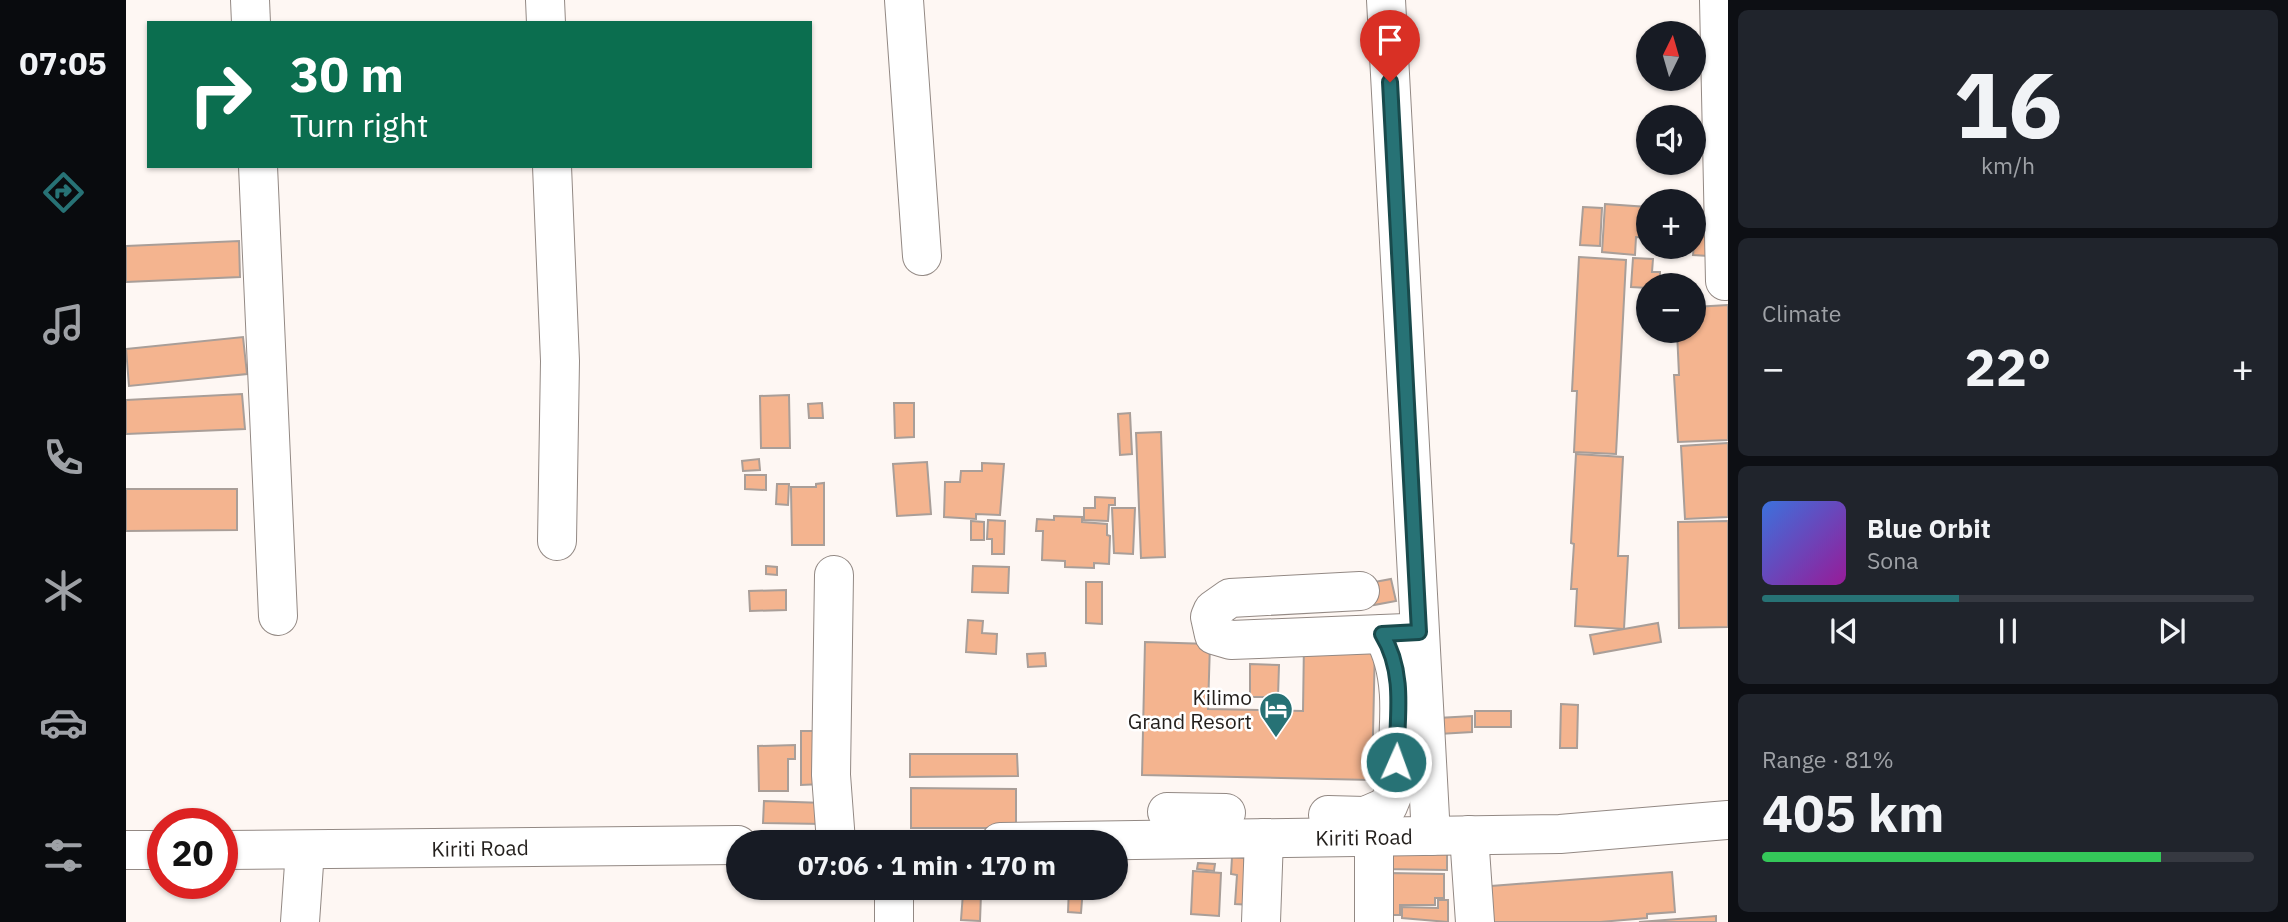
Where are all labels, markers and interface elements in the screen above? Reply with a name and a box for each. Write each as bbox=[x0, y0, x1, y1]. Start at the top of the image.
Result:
pin bbox=[1360, 10, 1420, 82]
icon: arrive bbox=[1371, 21, 1409, 59]
north arrow bbox=[1636, 21, 1706, 91]
map controls bbox=[1636, 21, 1706, 343]
text: 07:05 bbox=[19, 42, 107, 84]
text: 30 m bbox=[290, 42, 404, 105]
text: 16 bbox=[1953, 45, 2063, 163]
icon: right bbox=[175, 49, 266, 140]
text: Turn right bbox=[290, 104, 428, 146]
button: sound bbox=[1636, 105, 1706, 175]
text: km/h bbox=[1981, 150, 2035, 180]
icon: directions bbox=[39, 168, 88, 217]
button: + bbox=[1636, 189, 1706, 259]
button: − bbox=[1636, 273, 1706, 343]
text: Climate bbox=[1762, 298, 1841, 328]
icon: music bbox=[39, 300, 88, 349]
text: 22° bbox=[1965, 333, 2051, 400]
text: − bbox=[1762, 343, 1785, 392]
text: + bbox=[2231, 343, 2254, 392]
icon: phone bbox=[39, 433, 88, 482]
text: Blue Orbit bbox=[1867, 511, 1991, 545]
text: Sona bbox=[1867, 545, 1919, 575]
icon: climate bbox=[39, 566, 88, 615]
icon: previous bbox=[1825, 612, 1863, 650]
icon: pause bbox=[1989, 612, 2027, 650]
icon: next bbox=[2153, 612, 2191, 650]
place label: Kilimo Grand Resort bbox=[1128, 683, 1252, 735]
hotel icon: Kilimo Grand Resort bbox=[1257, 690, 1295, 739]
icon: car bbox=[39, 698, 88, 747]
position arrow bbox=[1359, 725, 1433, 799]
text: Range · 81% bbox=[1762, 744, 1894, 774]
text: 405 km bbox=[1762, 779, 1944, 846]
speed limit sign: 20 bbox=[147, 808, 238, 899]
street label: Kiriti Road bbox=[1315, 822, 1413, 852]
icon: filters bbox=[39, 831, 88, 880]
street label: Kiriti Road bbox=[431, 833, 529, 863]
text: 07:06 · 1 min · 170 m bbox=[798, 848, 1056, 882]

